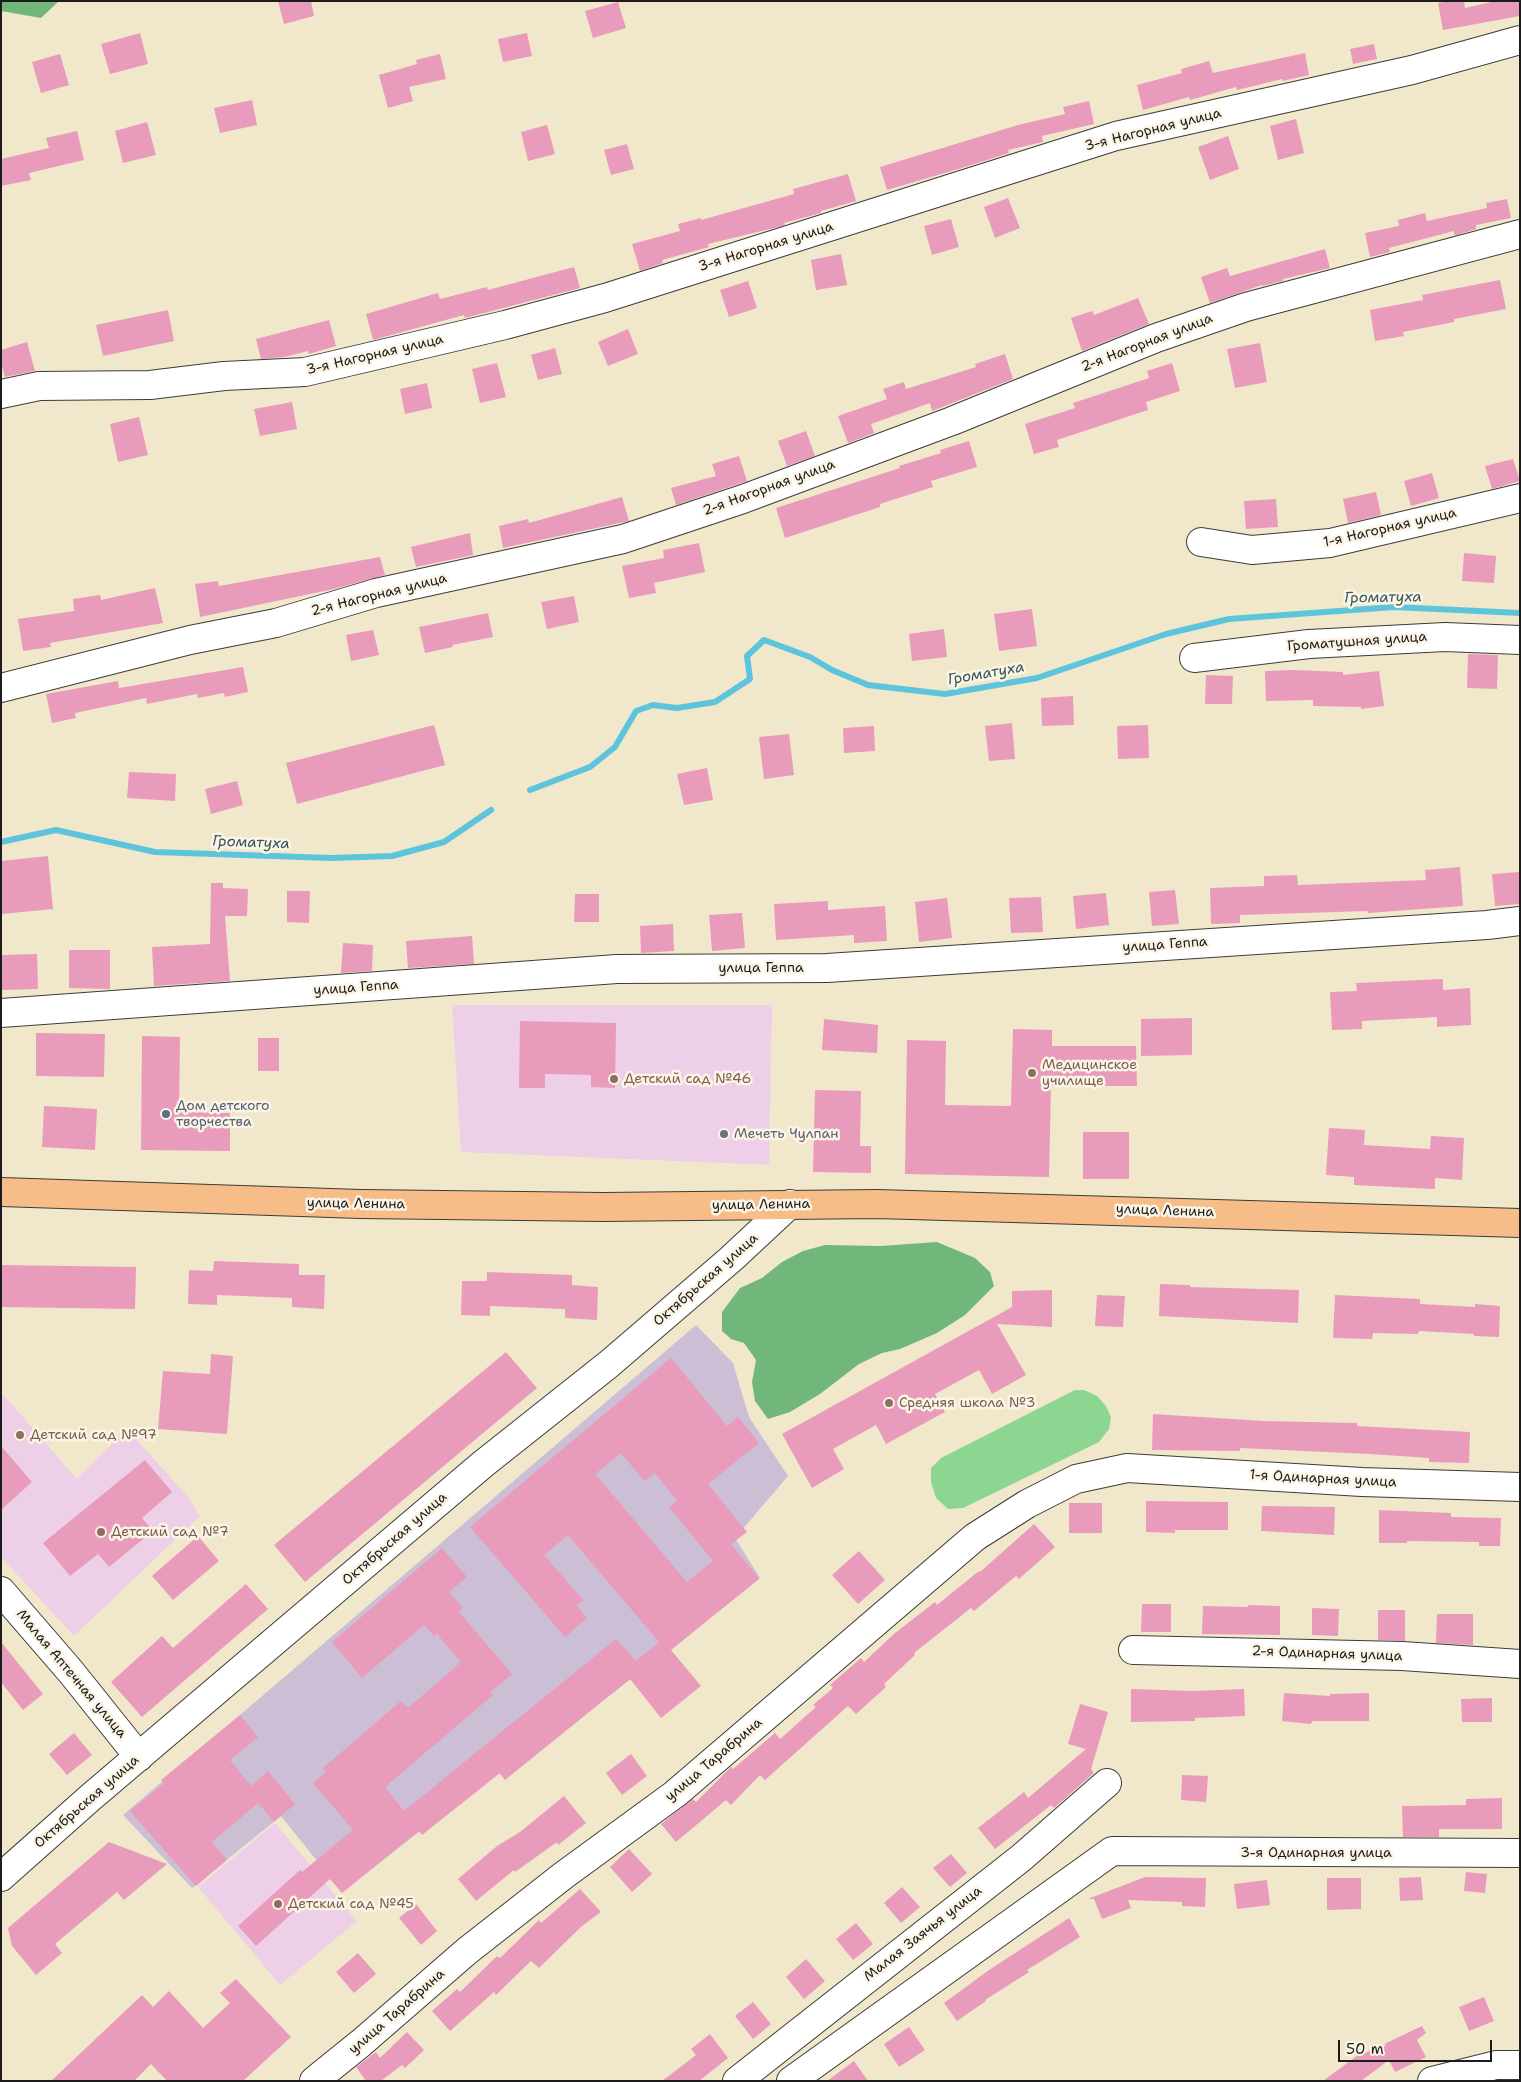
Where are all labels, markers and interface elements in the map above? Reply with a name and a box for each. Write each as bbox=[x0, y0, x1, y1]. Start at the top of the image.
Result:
street label: 3-я Нагорная улица bbox=[1083, 105, 1223, 155]
street label: 3-я Нагорная улица bbox=[697, 218, 835, 276]
street label: 2-я Нагорная улица bbox=[1079, 310, 1215, 376]
street label: 3-я Нагорная улица bbox=[305, 331, 445, 379]
street label: 2-я Нагорная улица bbox=[701, 456, 837, 520]
street label: 1-я Нагорная улица bbox=[1322, 505, 1458, 551]
street label: 2-я Нагорная улица bbox=[309, 570, 449, 620]
water label: Громатуха bbox=[1344, 588, 1422, 608]
street label: Громатушная улица bbox=[1287, 629, 1427, 655]
water label: Громатуха bbox=[946, 658, 1026, 690]
water label: Громатуха bbox=[212, 833, 290, 853]
street label: улица Геппа bbox=[1122, 934, 1208, 956]
street label: улица Геппа bbox=[718, 960, 804, 976]
street label: улица Геппа bbox=[313, 977, 399, 999]
place label: Медицинское училище bbox=[1042, 1057, 1137, 1090]
marker: Медицинское училище bbox=[1026, 1067, 1038, 1079]
place label: Детский сад №46 bbox=[624, 1071, 751, 1087]
marker: Детский сад №46 bbox=[608, 1073, 620, 1085]
place label: Дом детского творчества bbox=[176, 1098, 270, 1130]
marker: Дом детского творчества bbox=[160, 1108, 172, 1120]
place label: Мечеть Чулпан bbox=[734, 1126, 838, 1142]
marker: Мечеть Чулпан bbox=[718, 1128, 730, 1140]
street label: улица Ленина bbox=[307, 1195, 405, 1213]
street label: улица Ленина bbox=[712, 1196, 810, 1214]
street label: улица Ленина bbox=[1116, 1201, 1214, 1221]
street label: Октябрьская улица bbox=[650, 1230, 762, 1330]
place label: Средняя школа №3 bbox=[899, 1395, 1035, 1411]
marker: Средняя школа №3 bbox=[883, 1397, 895, 1409]
place label: Детский сад №97 bbox=[30, 1427, 157, 1443]
marker: Детский сад №97 bbox=[14, 1429, 26, 1441]
street label: 1-я Одинарная улица bbox=[1249, 1467, 1397, 1491]
street label: Октябрьская улица bbox=[339, 1489, 451, 1589]
place label: Детский сад №7 bbox=[111, 1524, 229, 1540]
marker: Детский сад №7 bbox=[95, 1526, 107, 1538]
street label: Малая Аптечная улица bbox=[12, 1606, 130, 1742]
street label: 2-я Одинарная улица bbox=[1251, 1643, 1403, 1665]
street label: улица Тарабрина bbox=[662, 1715, 766, 1805]
street label: Октябрьская улица bbox=[31, 1752, 143, 1852]
street label: 3-я Одинарная улица bbox=[1240, 1845, 1392, 1861]
street label: Малая Заячья улица bbox=[861, 1883, 985, 1985]
place label: Детский сад №45 bbox=[288, 1896, 414, 1912]
marker: Детский сад №45 bbox=[272, 1898, 284, 1910]
street label: улица Тарабрина bbox=[346, 1966, 448, 2058]
scale bar bbox=[1341, 2030, 1495, 2062]
text: 50 m bbox=[1346, 2039, 1384, 2059]

